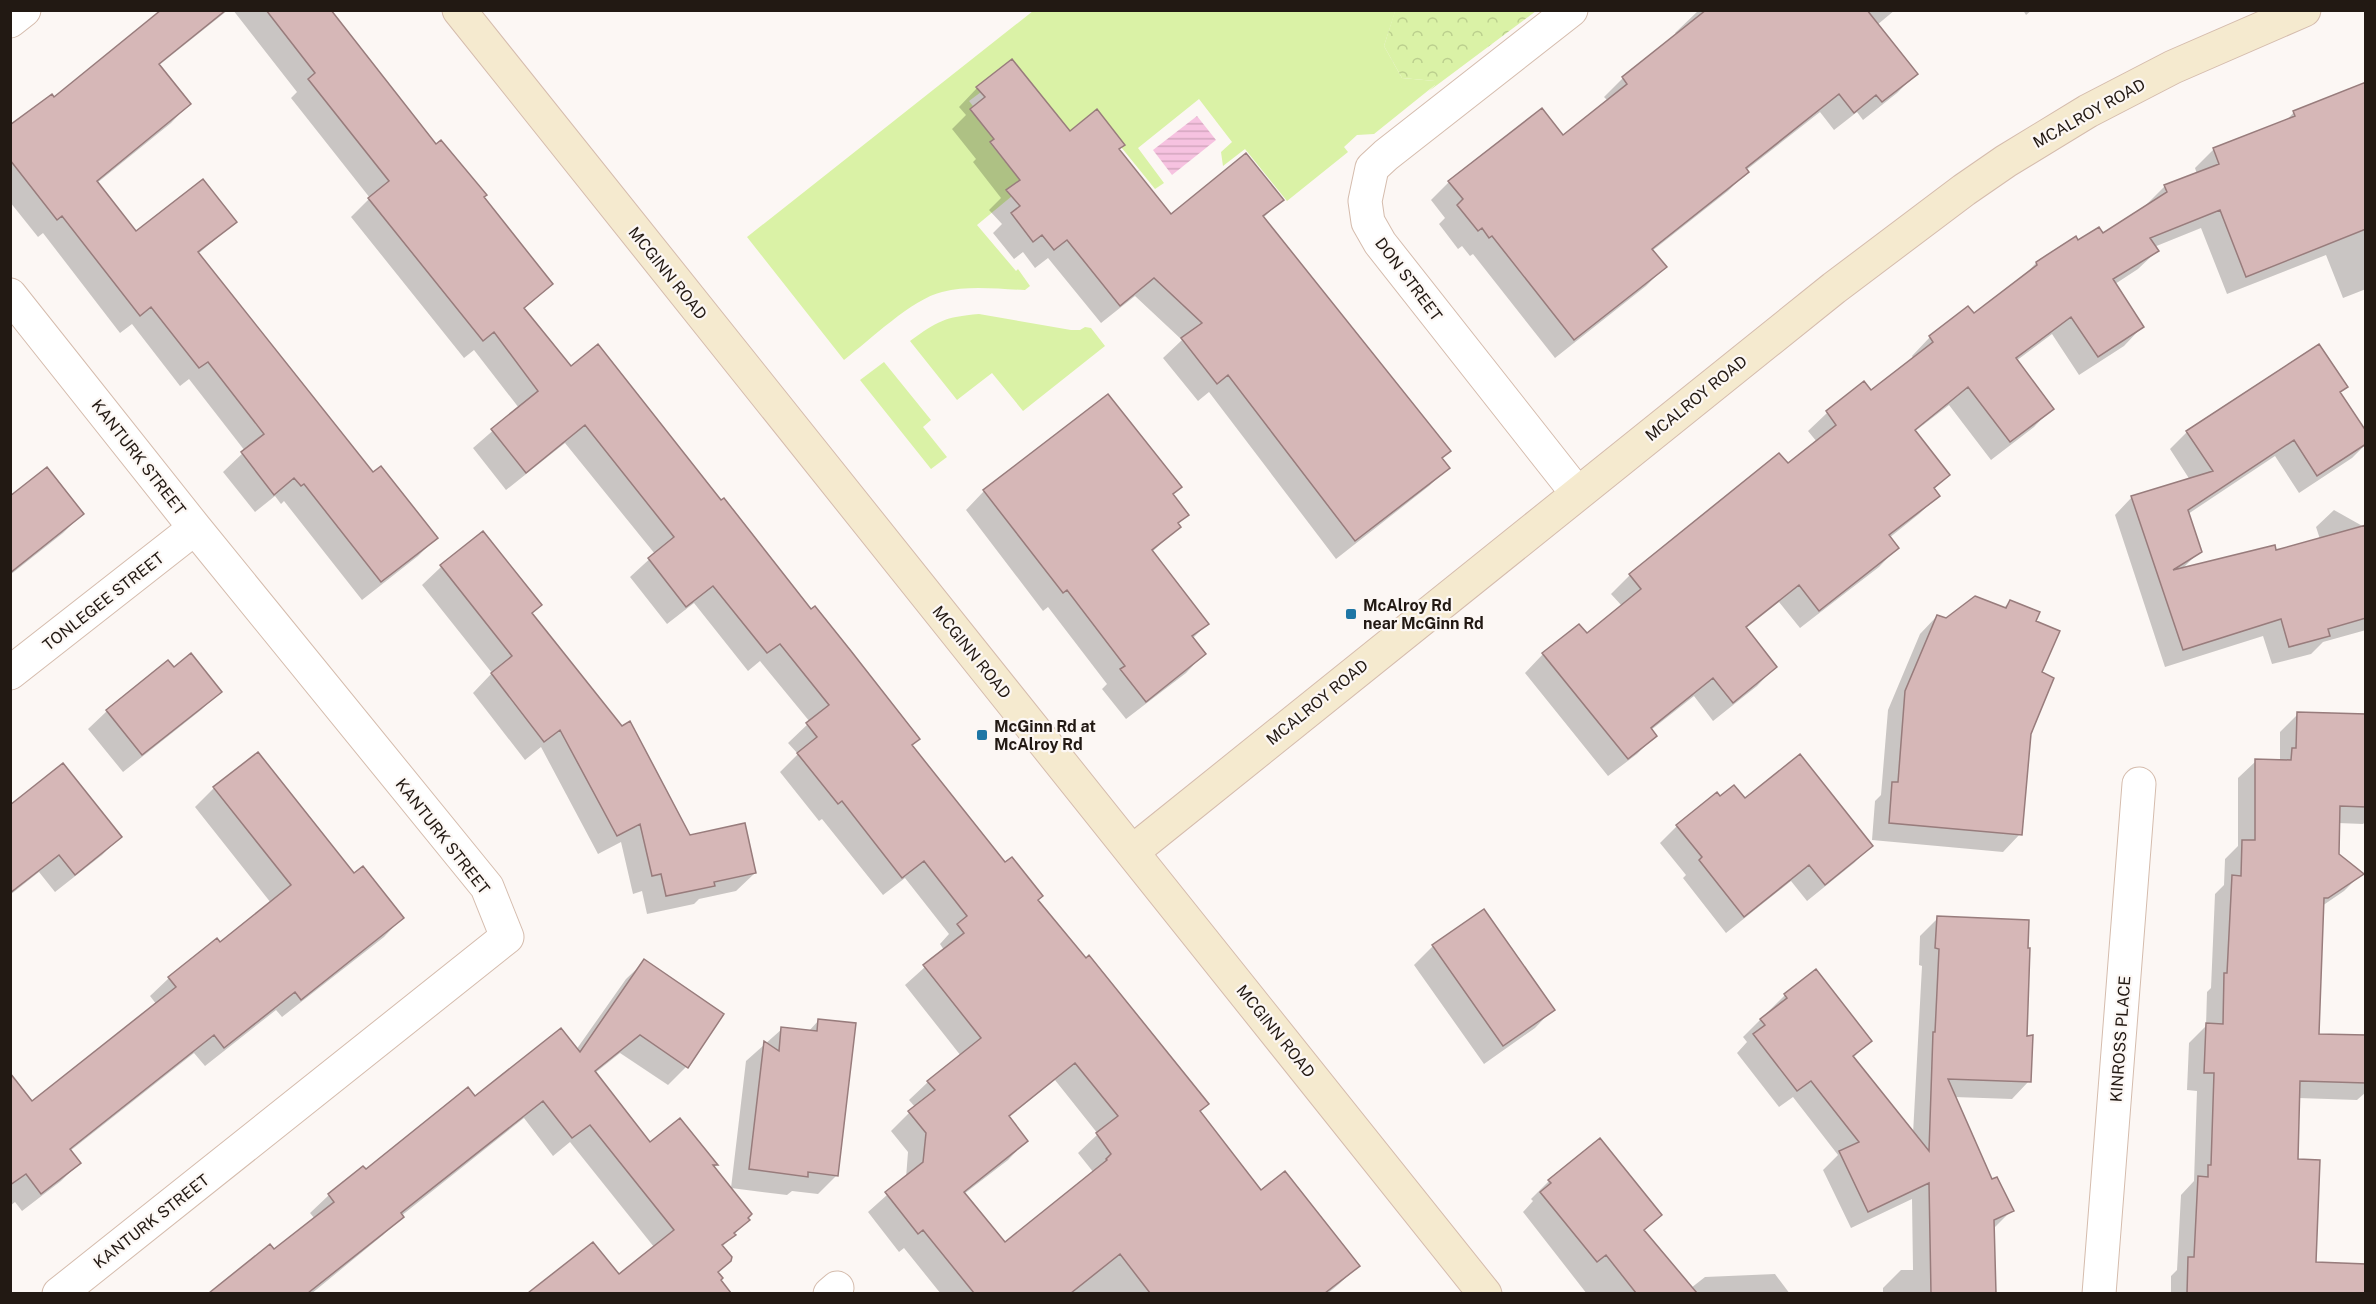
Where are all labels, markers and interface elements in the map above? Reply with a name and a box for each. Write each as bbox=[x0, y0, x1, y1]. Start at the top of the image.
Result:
street label: MCALROY ROAD bbox=[2030, 75, 2149, 152]
street label: MCGINN ROAD bbox=[624, 223, 711, 323]
street label: DON STREET bbox=[1371, 234, 1446, 325]
street label: MCALROY ROAD bbox=[1642, 352, 1751, 445]
street label: KANTURK STREET bbox=[88, 396, 190, 519]
street label: TONLEGEE STREET bbox=[39, 548, 168, 655]
place label: McAlroy Rd near McGinn Rd bbox=[1363, 596, 1484, 633]
street label: MCGINN ROAD bbox=[928, 602, 1015, 702]
marker: McAlroy Rd near McGinn Rd bbox=[1344, 607, 1358, 621]
street label: MCALROY ROAD bbox=[1263, 656, 1372, 749]
place label: McGinn Rd at McAlroy Rd bbox=[994, 717, 1096, 754]
marker: McGinn Rd at McAlroy Rd bbox=[975, 728, 989, 742]
street label: KANTURK STREET bbox=[392, 775, 494, 898]
street label: KINROSS PLACE bbox=[2107, 975, 2134, 1103]
street label: MCGINN ROAD bbox=[1232, 981, 1319, 1081]
street label: KANTURK STREET bbox=[90, 1170, 213, 1272]

